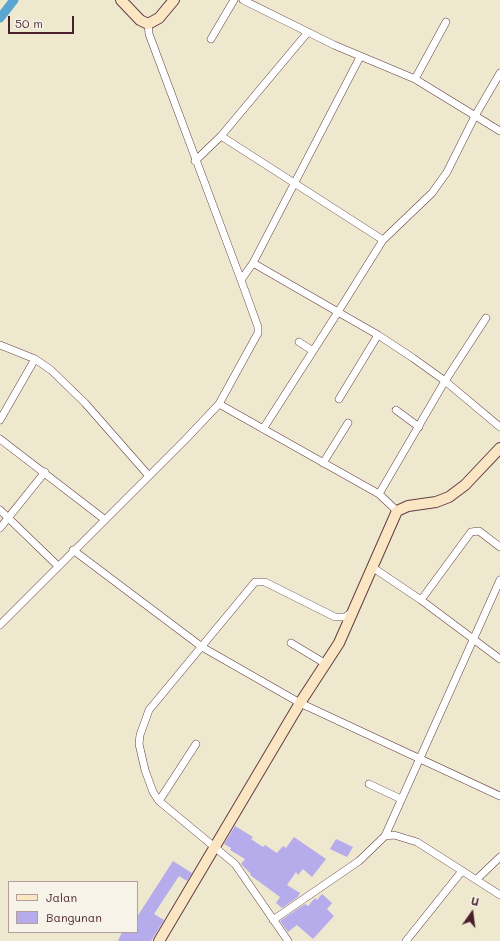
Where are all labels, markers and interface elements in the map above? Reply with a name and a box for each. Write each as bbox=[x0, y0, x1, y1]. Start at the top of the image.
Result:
scale bar bbox=[10, 8, 76, 34]
text: 50 m bbox=[15, 15, 43, 31]
legend bbox=[8, 881, 138, 933]
text: Jalan bbox=[46, 889, 77, 905]
north arrow bbox=[452, 893, 492, 933]
text: U bbox=[469, 893, 481, 909]
text: Bangunan bbox=[46, 909, 102, 925]

